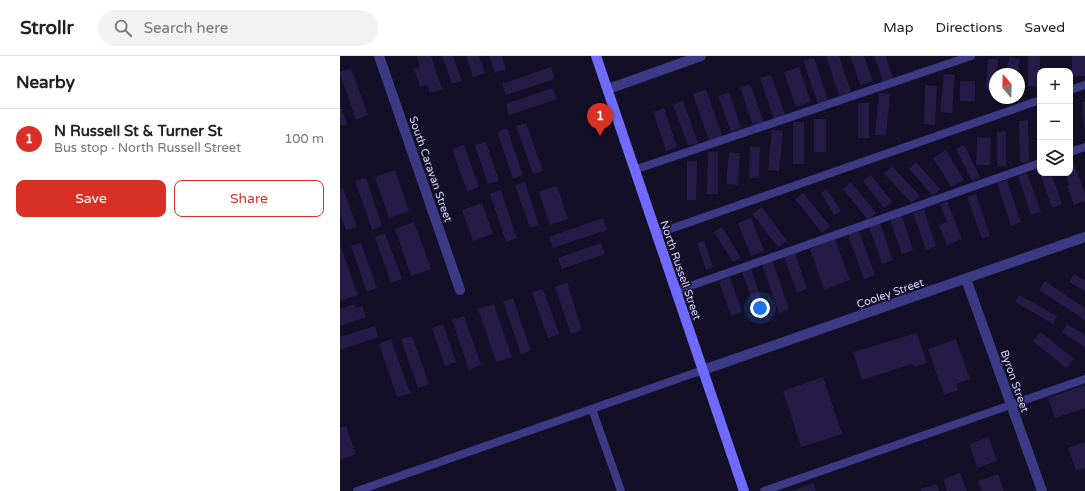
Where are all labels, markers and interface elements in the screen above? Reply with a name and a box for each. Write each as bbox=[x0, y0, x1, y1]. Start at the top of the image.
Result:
search box bbox=[98, 10, 378, 46]
text: Strollr bbox=[20, 17, 74, 39]
icon: search bbox=[112, 17, 134, 39]
text: Search here bbox=[144, 19, 228, 37]
text: Map bbox=[883, 19, 914, 36]
text: Directions bbox=[936, 19, 1003, 36]
text: Saved bbox=[1025, 19, 1065, 36]
north arrow bbox=[989, 68, 1025, 104]
map controls bbox=[1037, 68, 1073, 176]
button: + bbox=[1037, 68, 1073, 104]
text: Nearby bbox=[16, 72, 75, 93]
pin: 1 bbox=[587, 103, 613, 136]
button: − bbox=[1037, 104, 1073, 140]
street label: South Caravan Street bbox=[406, 115, 455, 224]
text: N Russell St & Turner St bbox=[54, 122, 222, 140]
text: 1 bbox=[25, 131, 33, 147]
text: 100 m bbox=[284, 131, 324, 147]
text: Bus stop · North Russell Street bbox=[54, 140, 241, 156]
button: layers bbox=[1037, 140, 1073, 176]
button: Save bbox=[16, 180, 166, 217]
button: Share bbox=[174, 180, 324, 217]
street label: North Russell Street bbox=[657, 219, 704, 322]
street label: Cooley Street bbox=[855, 276, 925, 311]
your location bbox=[750, 298, 770, 318]
street label: Byron Street bbox=[998, 348, 1031, 414]

